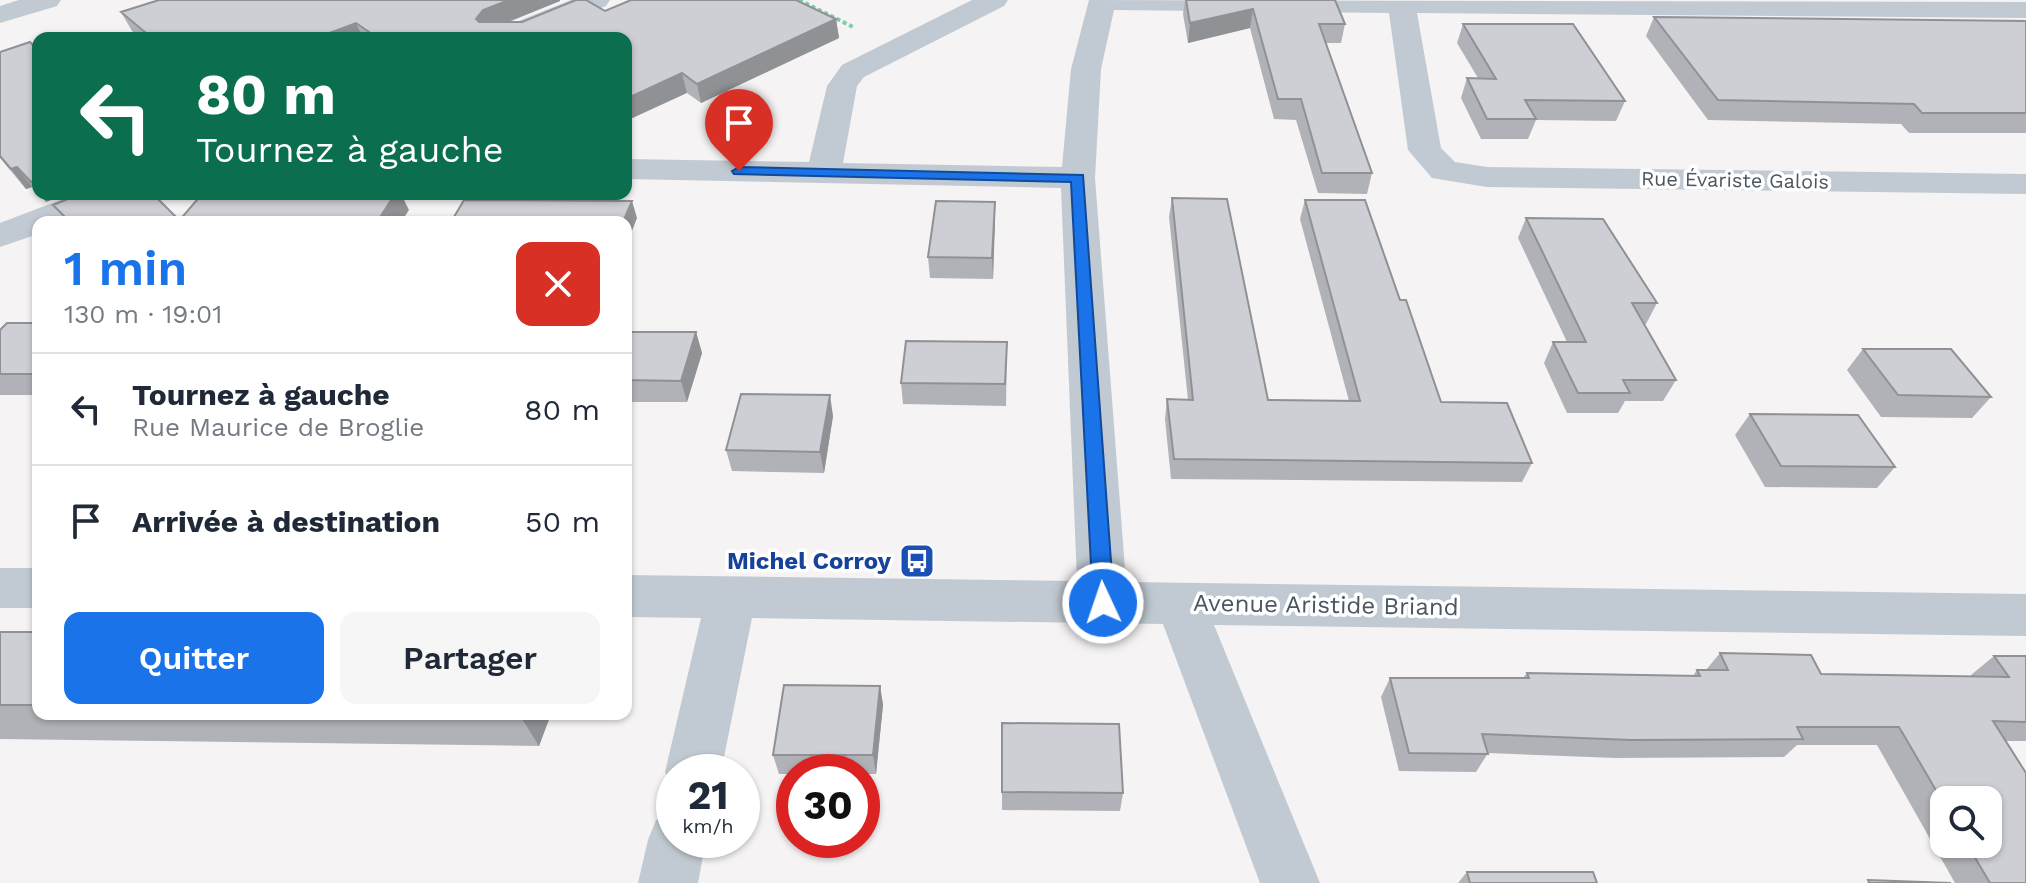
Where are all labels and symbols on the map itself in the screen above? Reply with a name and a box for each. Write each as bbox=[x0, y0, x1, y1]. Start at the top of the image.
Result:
pin bbox=[705, 89, 773, 171]
street label: Rue Évariste Galois bbox=[1641, 166, 1829, 194]
bus stop icon: Michel Corroy bbox=[898, 542, 936, 580]
place label: Michel Corroy bbox=[727, 547, 891, 575]
position arrow bbox=[1061, 561, 1145, 645]
street label: Avenue Aristide Briand bbox=[1193, 589, 1459, 621]
speed limit sign: 30 bbox=[776, 754, 880, 858]

